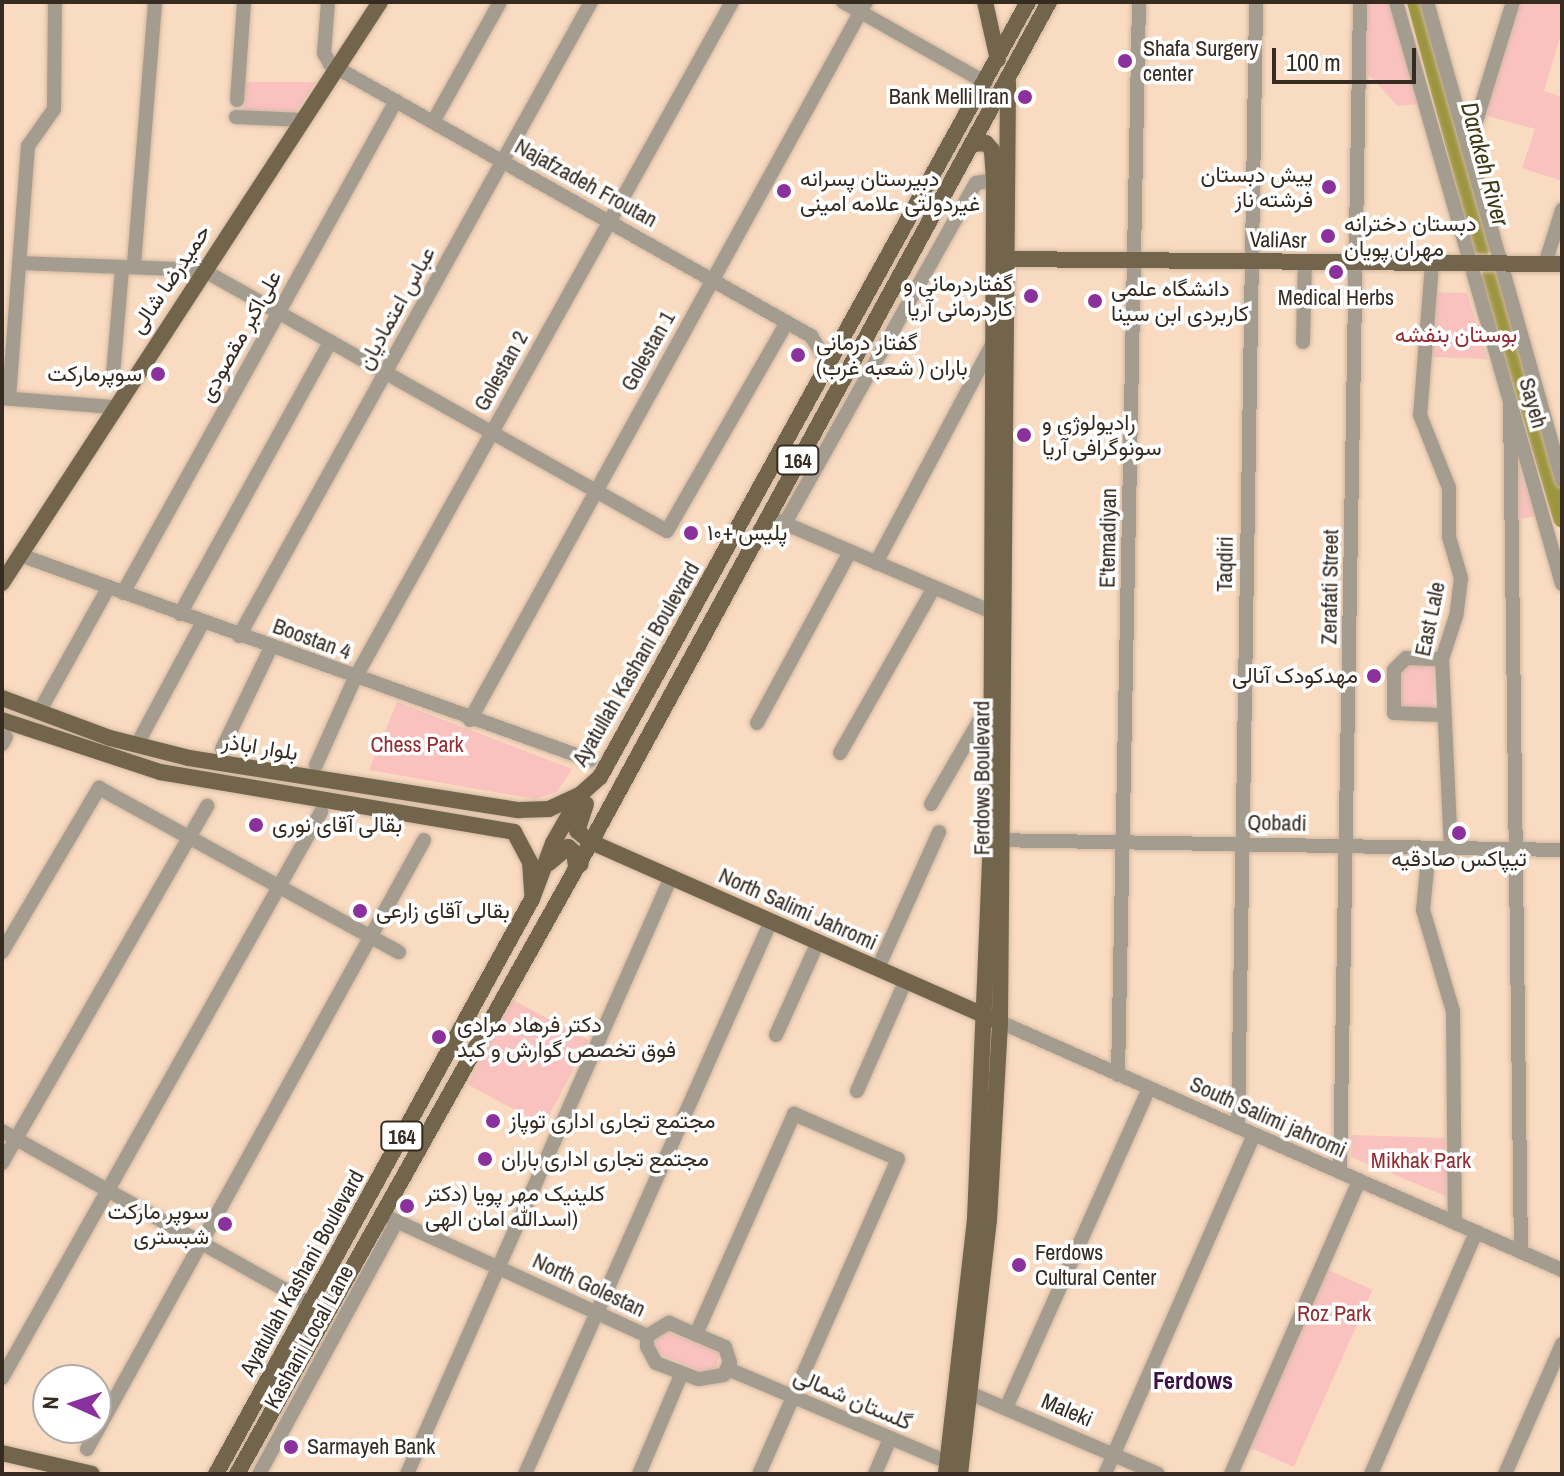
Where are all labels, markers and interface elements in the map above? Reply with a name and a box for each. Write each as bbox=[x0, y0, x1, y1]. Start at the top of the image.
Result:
scale bar bbox=[1276, 32, 1420, 82]
place label: Shafa Surgery center bbox=[1143, 35, 1258, 86]
text: 100 m bbox=[1286, 46, 1341, 78]
marker: Shafa Surgery center bbox=[1114, 50, 1136, 72]
place label: Bank Melli Iran bbox=[889, 84, 1009, 110]
marker: Bank Melli Iran bbox=[1016, 88, 1034, 106]
water label: Darakeh River bbox=[1455, 99, 1515, 229]
street label: Najafzadeh Froutan bbox=[510, 133, 662, 233]
place label: پیش دبستان فرشته ناز bbox=[1201, 161, 1313, 212]
place label: دبیرستان پسرانه غیردولتی علامه امینی bbox=[800, 165, 980, 216]
marker: پیش دبستان فرشته ناز bbox=[1320, 178, 1338, 196]
marker: دبیرستان پسرانه غیردولتی علامه امینی bbox=[775, 182, 793, 200]
place label: دبستان دخترانه مهران پويان bbox=[1344, 210, 1477, 262]
street label: حمیدرضا شالی bbox=[124, 219, 216, 339]
street label: ValiAsr bbox=[1249, 226, 1307, 254]
marker: دبستان دخترانه مهران پويان bbox=[1319, 227, 1337, 245]
street label: عباس اعتمادیان bbox=[351, 242, 441, 374]
marker: Medical Herbs bbox=[1327, 263, 1345, 281]
street label: علی‌اکبر مقصودی bbox=[193, 266, 287, 406]
place label: گفتاردرمانی و کاردرمانی آریا bbox=[903, 270, 1013, 322]
place label: دانشگاه علمی کاربردی ابن سینا bbox=[1111, 275, 1249, 326]
marker: گفتاردرمانی و کاردرمانی آریا bbox=[1020, 285, 1042, 307]
place label: Medical Herbs bbox=[1278, 285, 1394, 311]
marker: دانشگاه علمی کاربردی ابن سینا bbox=[1086, 292, 1104, 310]
street label: Golestan 1 bbox=[615, 306, 681, 396]
park label: بوستان بنفشه bbox=[1395, 322, 1517, 348]
street label: Golestan 2 bbox=[468, 326, 534, 416]
place label: گفتار درمانی باران ( شعبه غرب) bbox=[816, 329, 968, 380]
marker: گفتار درمانی باران ( شعبه غرب) bbox=[787, 344, 809, 366]
place label: سوپرمارکت bbox=[47, 361, 142, 387]
marker: سوپرمارکت bbox=[149, 365, 167, 383]
street label: Sayeh bbox=[1513, 375, 1553, 431]
place label: رادیولوژی و سونوگرافی آریا bbox=[1042, 409, 1162, 460]
marker: رادیولوژی و سونوگرافی آریا bbox=[1013, 424, 1035, 446]
road number: 164 bbox=[776, 444, 820, 476]
street label: E'temadiyan bbox=[1094, 488, 1122, 588]
place label: پلیس +۱۰ bbox=[707, 520, 787, 546]
marker: پلیس +۱۰ bbox=[682, 524, 700, 542]
street label: Zerafati Street bbox=[1316, 529, 1344, 645]
street label: Taqdiri bbox=[1211, 536, 1239, 592]
street label: Ayatullah Kashani Boulevard bbox=[567, 557, 705, 771]
street label: East Lale bbox=[1409, 579, 1451, 659]
street label: Boostan 4 bbox=[269, 613, 355, 665]
place label: مهدکودک آنالی bbox=[1232, 663, 1358, 689]
marker: مهدکودک آنالی bbox=[1365, 667, 1383, 685]
street label: Ferdows Boulevard bbox=[969, 701, 995, 855]
street label: بلوار اباذر bbox=[220, 728, 300, 766]
park label: Chess Park bbox=[370, 732, 464, 758]
street label: Qobadi bbox=[1247, 809, 1307, 837]
place label: بقالی آقای نوری bbox=[272, 812, 402, 838]
marker: بقالی آقای نوری bbox=[247, 816, 265, 834]
marker: تیپاکس صادقیه bbox=[1450, 824, 1468, 842]
place label: تیپاکس صادقیه bbox=[1391, 846, 1527, 872]
street label: North Salimi Jahromi bbox=[715, 862, 881, 956]
place label: بقالی آقای زارعی bbox=[376, 898, 510, 924]
marker: بقالی آقای زارعی bbox=[351, 902, 369, 920]
place label: دکتر فرهاد مرادی فوق تخصص گوارش و کبد bbox=[457, 1011, 676, 1062]
marker: دکتر فرهاد مرادی فوق تخصص گوارش و کبد bbox=[428, 1026, 450, 1048]
street label: South Salimi jahromi bbox=[1186, 1071, 1350, 1163]
place label: مجتمع تجاری اداری توپاز bbox=[509, 1108, 715, 1134]
marker: مجتمع تجاری اداری توپاز bbox=[484, 1112, 502, 1130]
road number: 164 bbox=[380, 1120, 424, 1152]
place label: مجتمع تجاری اداری باران bbox=[501, 1146, 709, 1172]
park label: Mikhak Park bbox=[1371, 1148, 1471, 1174]
marker: مجتمع تجاری اداری باران bbox=[476, 1150, 494, 1168]
street label: Ayatullah Kashani Boulevard bbox=[234, 1165, 370, 1381]
place label: کلینیک مهر پویا (دکتر اسدالله امان الهی) bbox=[425, 1180, 605, 1232]
marker: کلینیک مهر پویا (دکتر اسدالله امان الهی) bbox=[396, 1195, 418, 1217]
place label: سوپر مارکت شبستری bbox=[108, 1198, 209, 1250]
marker: سوپر مارکت شبستری bbox=[216, 1215, 234, 1233]
place label: Ferdows Cultural Center bbox=[1035, 1239, 1156, 1290]
street label: North Golestan bbox=[528, 1247, 650, 1323]
marker: Ferdows Cultural Center bbox=[1010, 1256, 1028, 1274]
street label: Kashani Local Lane bbox=[259, 1261, 359, 1413]
park label: Roz Park bbox=[1297, 1301, 1371, 1327]
street label: گلستان شمالی bbox=[790, 1362, 916, 1436]
north arrow bbox=[32, 1364, 112, 1444]
district label: Ferdows bbox=[1153, 1367, 1233, 1395]
street label: Maleki bbox=[1037, 1387, 1097, 1433]
text: N bbox=[35, 1396, 65, 1410]
place label: Sarmayeh Bank bbox=[307, 1434, 435, 1460]
marker: Sarmayeh Bank bbox=[282, 1438, 300, 1456]

